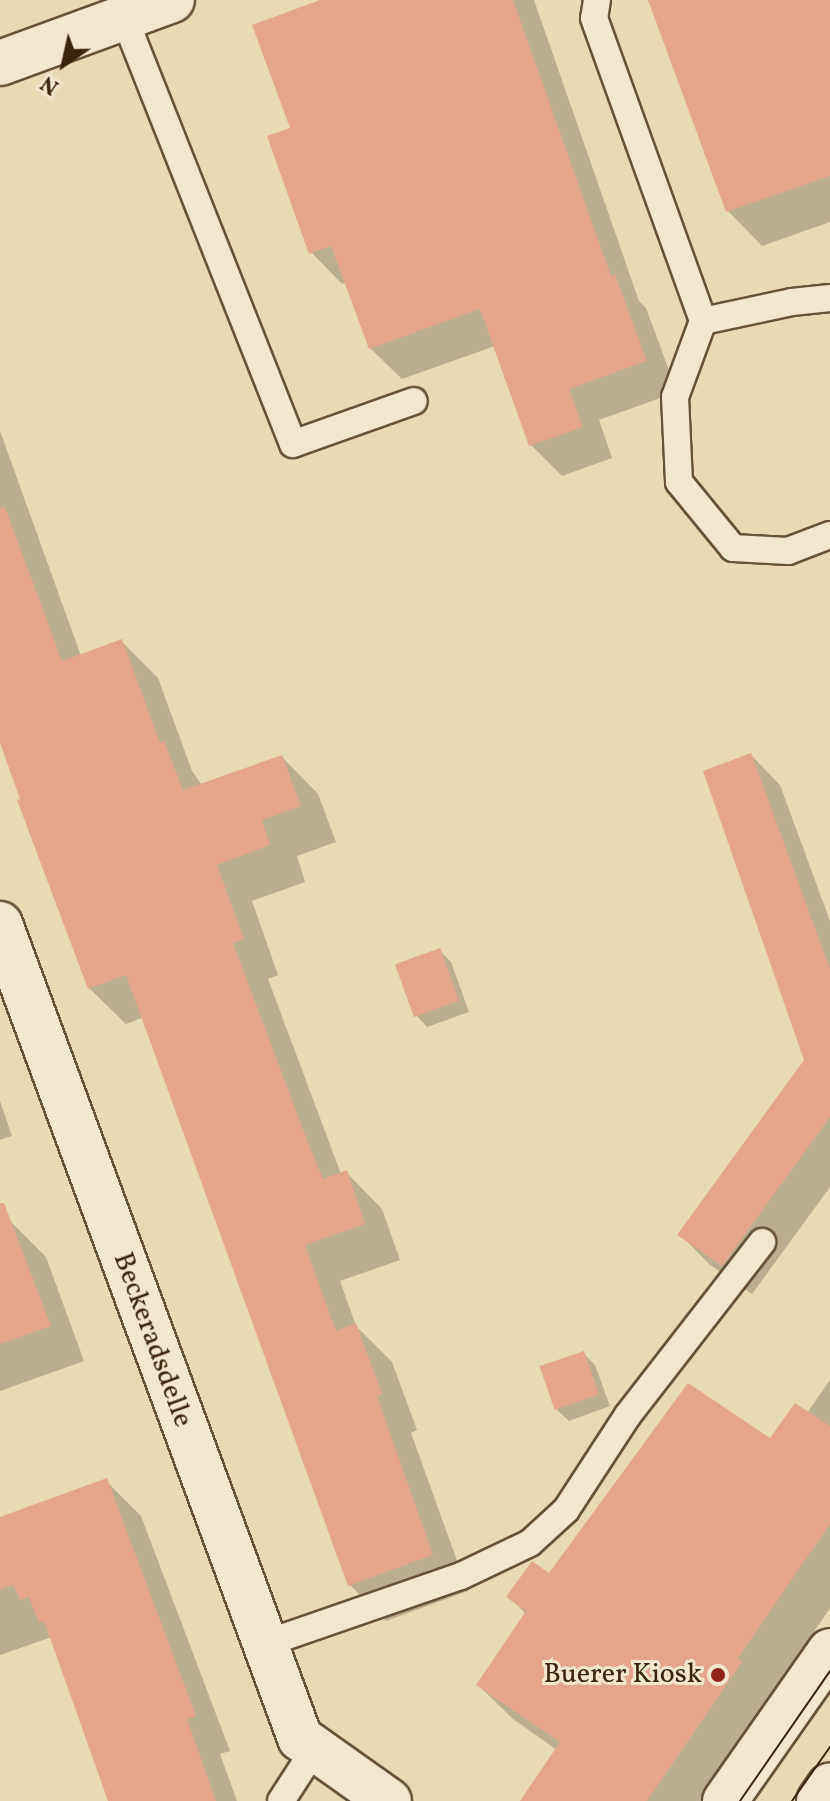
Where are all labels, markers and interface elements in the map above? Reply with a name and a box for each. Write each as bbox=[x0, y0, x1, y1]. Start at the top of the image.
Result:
north arrow bbox=[24, 24, 104, 104]
text: N bbox=[35, 67, 66, 102]
street label: Beckeradsdelle bbox=[105, 1248, 199, 1432]
place label: Buerer Kiosk bbox=[544, 1658, 702, 1692]
marker: Buerer Kiosk bbox=[709, 1666, 727, 1684]

